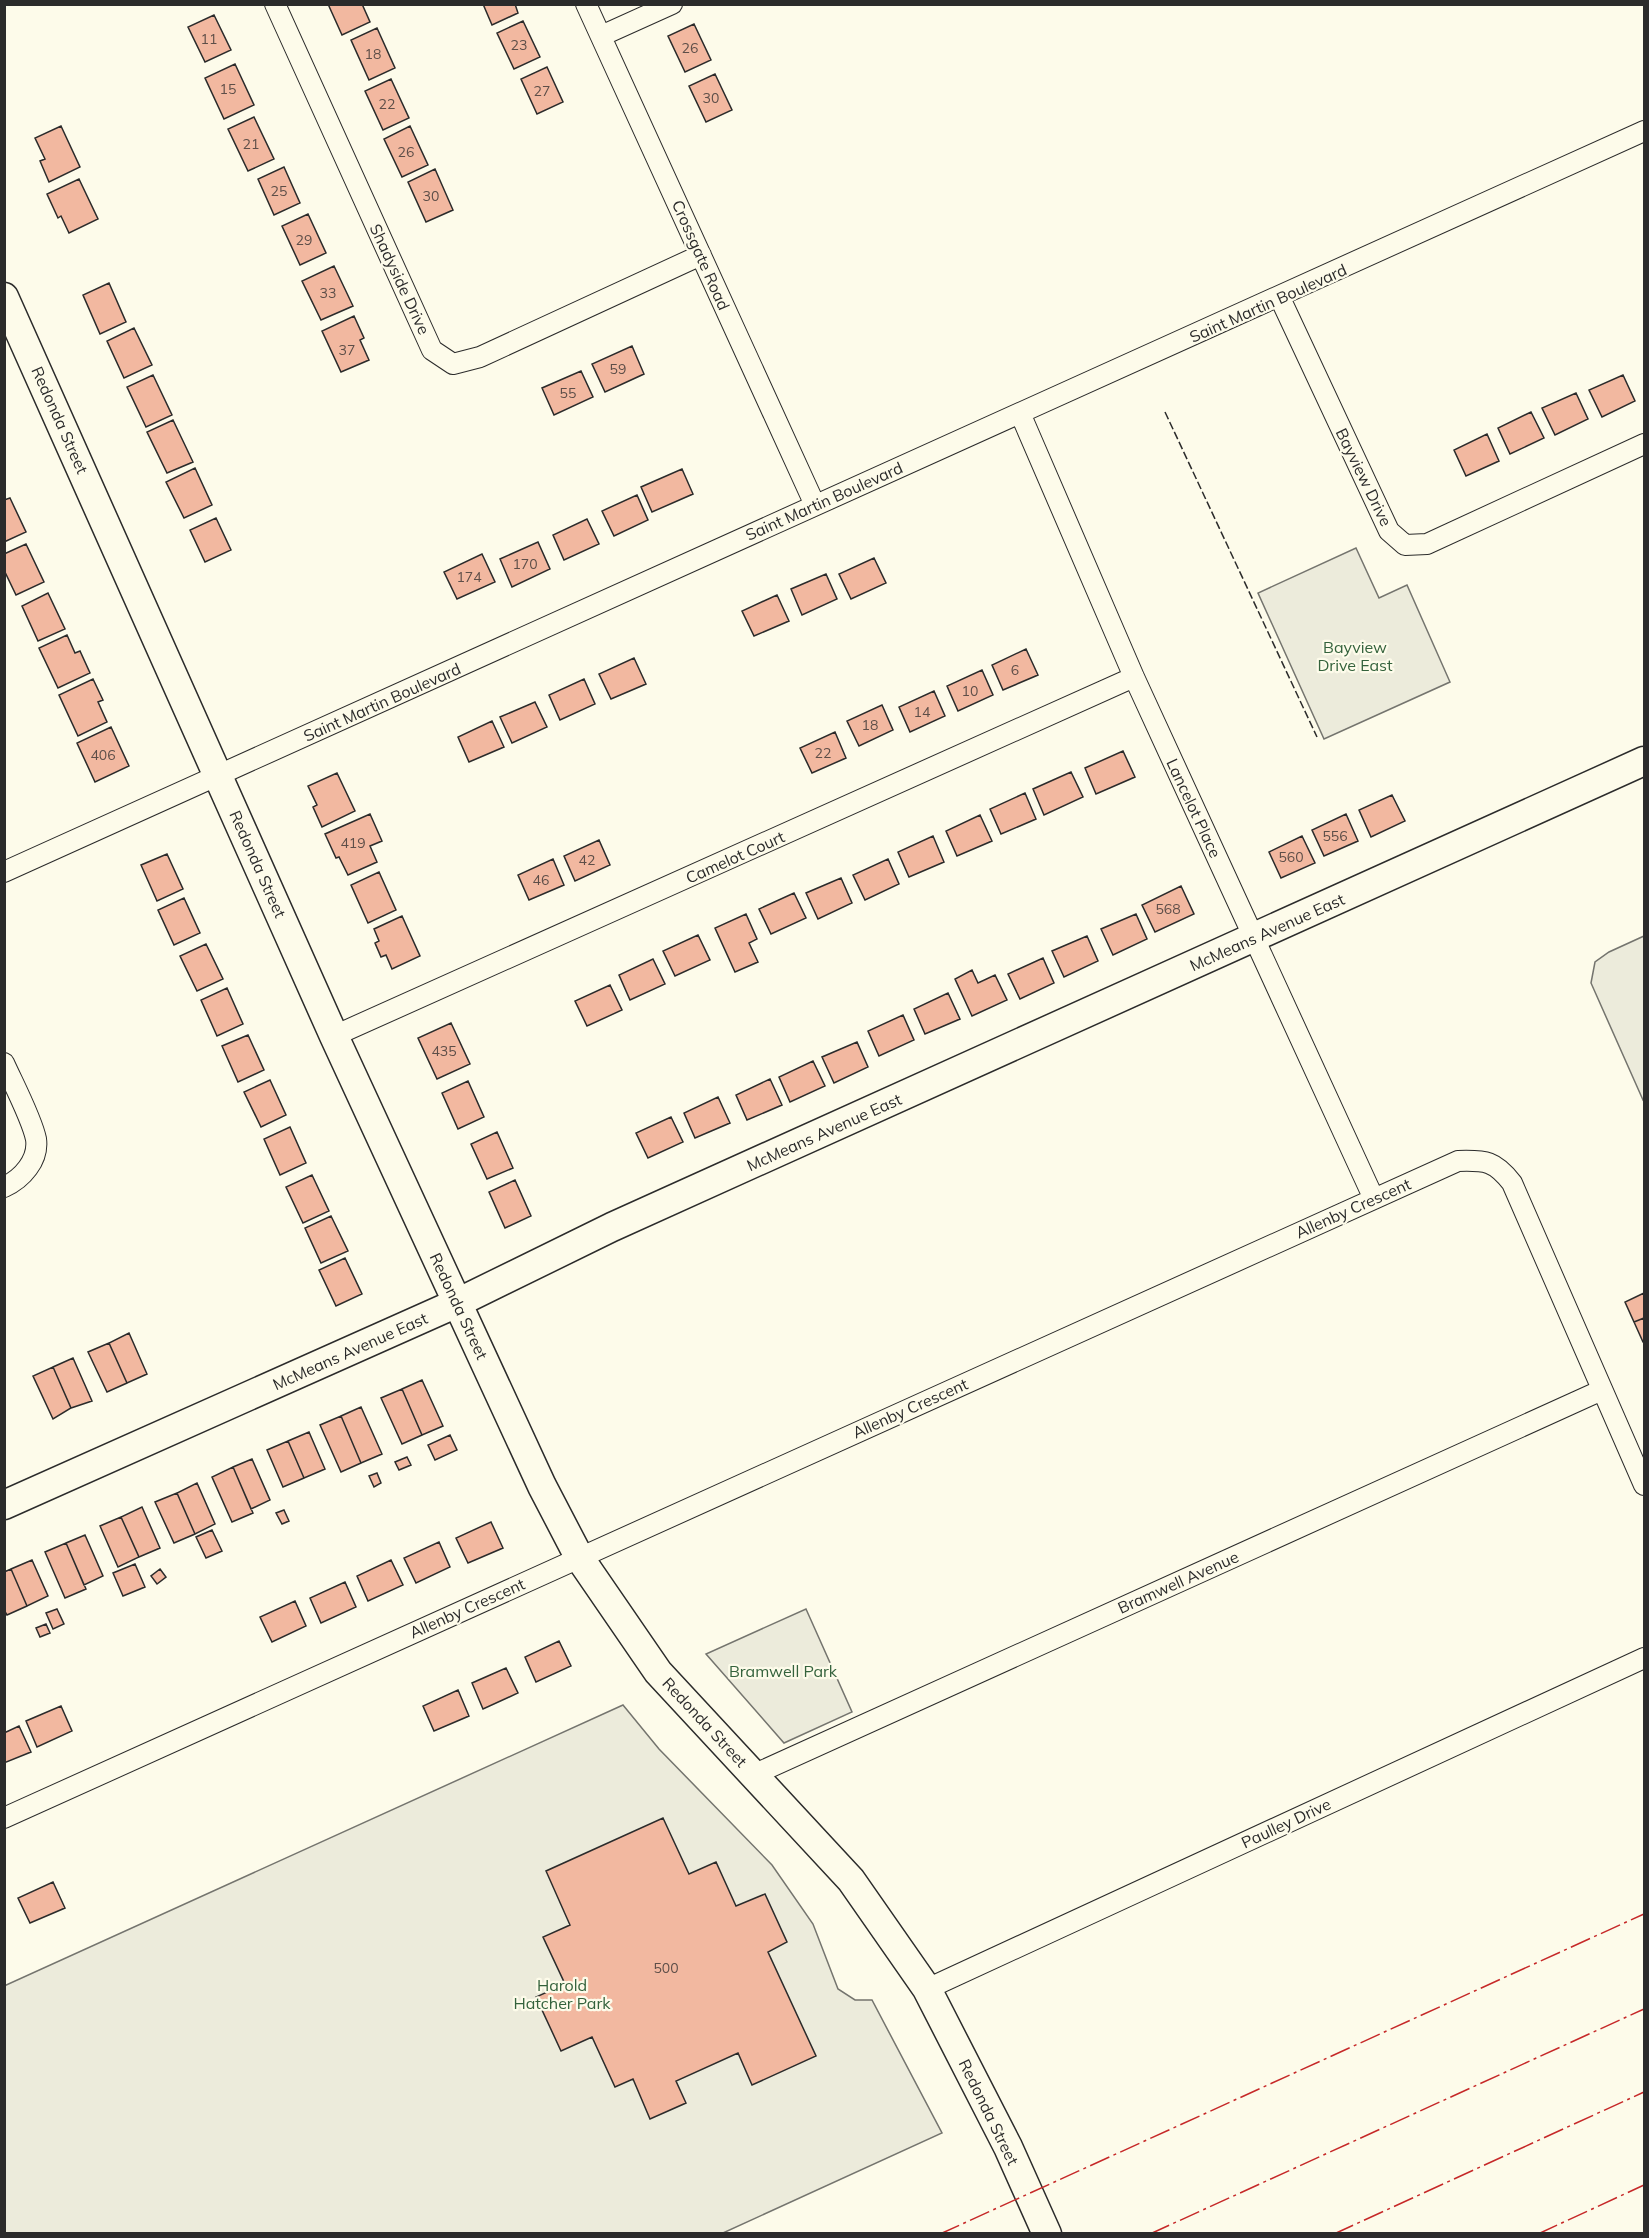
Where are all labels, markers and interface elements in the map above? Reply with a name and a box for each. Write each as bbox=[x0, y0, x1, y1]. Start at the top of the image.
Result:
house number: 11 bbox=[201, 30, 217, 48]
house number: 23 bbox=[511, 36, 527, 54]
house number: 26 bbox=[682, 39, 698, 57]
house number: 18 bbox=[365, 45, 381, 63]
house number: 15 bbox=[220, 80, 236, 98]
house number: 27 bbox=[534, 82, 550, 100]
house number: 30 bbox=[703, 89, 719, 107]
house number: 22 bbox=[379, 95, 395, 113]
house number: 21 bbox=[243, 135, 259, 153]
house number: 26 bbox=[398, 143, 414, 161]
house number: 25 bbox=[271, 182, 287, 200]
house number: 30 bbox=[423, 187, 439, 205]
street label: Crossgate Road bbox=[668, 197, 734, 313]
street label: Shadyside Drive bbox=[366, 221, 434, 337]
house number: 29 bbox=[296, 231, 312, 249]
street label: Saint Martin Boulevard bbox=[1186, 259, 1350, 347]
house number: 33 bbox=[320, 284, 336, 302]
house number: 37 bbox=[339, 341, 355, 359]
house number: 59 bbox=[610, 360, 626, 378]
street label: Redonda Street bbox=[27, 363, 93, 477]
house number: 55 bbox=[560, 384, 576, 402]
street label: Bayview Drive bbox=[1332, 425, 1396, 529]
street label: Saint Martin Boulevard bbox=[742, 457, 906, 545]
house number: 170 bbox=[512, 555, 538, 573]
house number: 174 bbox=[456, 568, 482, 586]
park label: Bayview Drive East bbox=[1317, 637, 1393, 675]
street label: Saint Martin Boulevard bbox=[300, 658, 464, 746]
house number: 6 bbox=[1011, 661, 1019, 679]
house number: 10 bbox=[962, 682, 978, 700]
house number: 14 bbox=[914, 703, 931, 721]
house number: 18 bbox=[862, 716, 878, 734]
house number: 22 bbox=[815, 744, 831, 762]
house number: 406 bbox=[90, 746, 116, 764]
street label: Lancelot Place bbox=[1162, 755, 1226, 861]
street label: Redonda Street bbox=[225, 807, 291, 921]
street label: Camelot Court bbox=[682, 826, 788, 888]
house number: 556 bbox=[1322, 827, 1348, 845]
house number: 419 bbox=[340, 834, 366, 852]
house number: 560 bbox=[1278, 848, 1304, 866]
house number: 42 bbox=[579, 851, 595, 869]
house number: 46 bbox=[533, 871, 549, 889]
street label: McMeans Avenue East bbox=[1186, 889, 1348, 975]
house number: 568 bbox=[1155, 900, 1181, 918]
house number: 435 bbox=[431, 1042, 457, 1060]
street label: McMeans Avenue East bbox=[743, 1089, 905, 1175]
street label: Allenby Crescent bbox=[1292, 1173, 1414, 1242]
street label: Redonda Street bbox=[426, 1250, 493, 1363]
street label: McMeans Avenue East bbox=[269, 1308, 431, 1394]
street label: Allenby Crescent bbox=[849, 1373, 971, 1442]
street label: Bramwell Avenue bbox=[1114, 1546, 1242, 1618]
street label: Allenby Crescent bbox=[406, 1573, 528, 1642]
park label: Bramwell Park bbox=[729, 1661, 838, 1681]
street label: Redonda Street bbox=[658, 1673, 752, 1771]
street label: Paulley Drive bbox=[1238, 1794, 1334, 1852]
house number: 500 bbox=[653, 1959, 679, 1977]
park label: Harold Hatcher Park bbox=[513, 1975, 611, 2013]
street label: Redonda Street bbox=[955, 2056, 1023, 2169]

